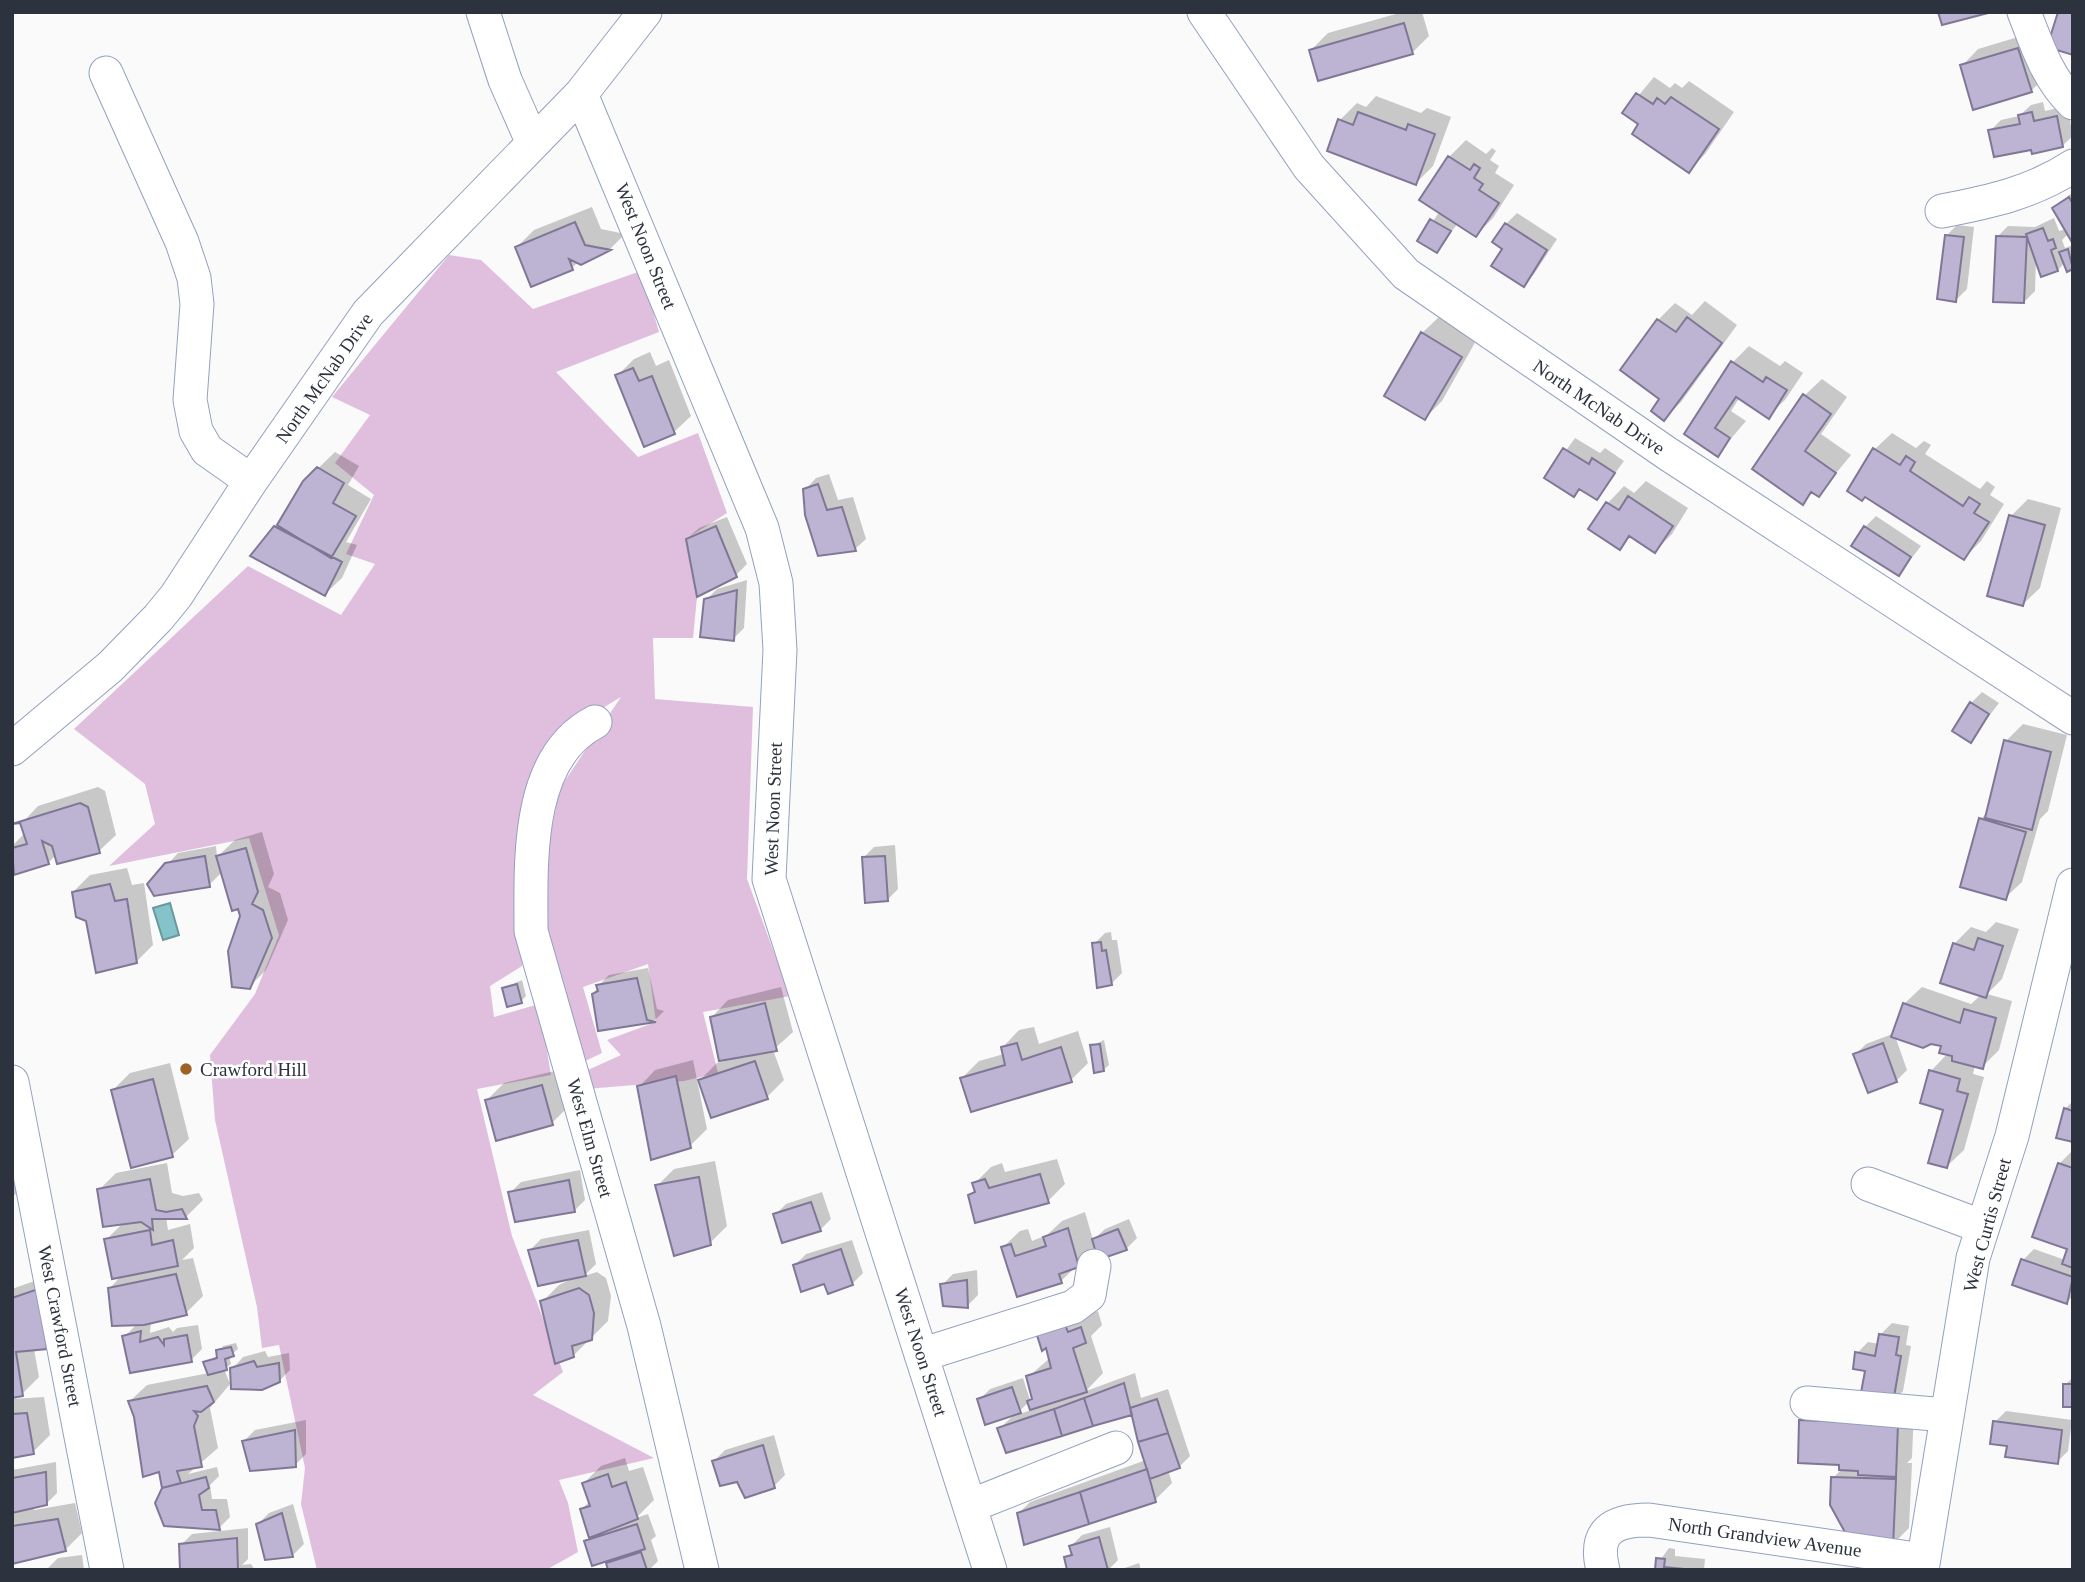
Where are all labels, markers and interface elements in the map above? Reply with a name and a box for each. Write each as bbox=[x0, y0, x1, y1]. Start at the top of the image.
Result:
street label: West Noon Street bbox=[611, 180, 681, 313]
street label: North McNab Drive bbox=[271, 309, 377, 447]
street label: North McNab Drive bbox=[1529, 355, 1669, 459]
street label: West Noon Street bbox=[760, 741, 786, 876]
place label: Crawford Hill bbox=[200, 1059, 307, 1080]
marker: Crawford Hill bbox=[178, 1061, 194, 1077]
street label: West Elm Street bbox=[563, 1076, 617, 1201]
street label: West Curtis Street bbox=[1959, 1155, 2015, 1294]
street label: West Crawford Street bbox=[34, 1243, 86, 1409]
street label: West Noon Street bbox=[890, 1285, 952, 1419]
street label: North Grandview Avenue bbox=[1667, 1513, 1863, 1561]

